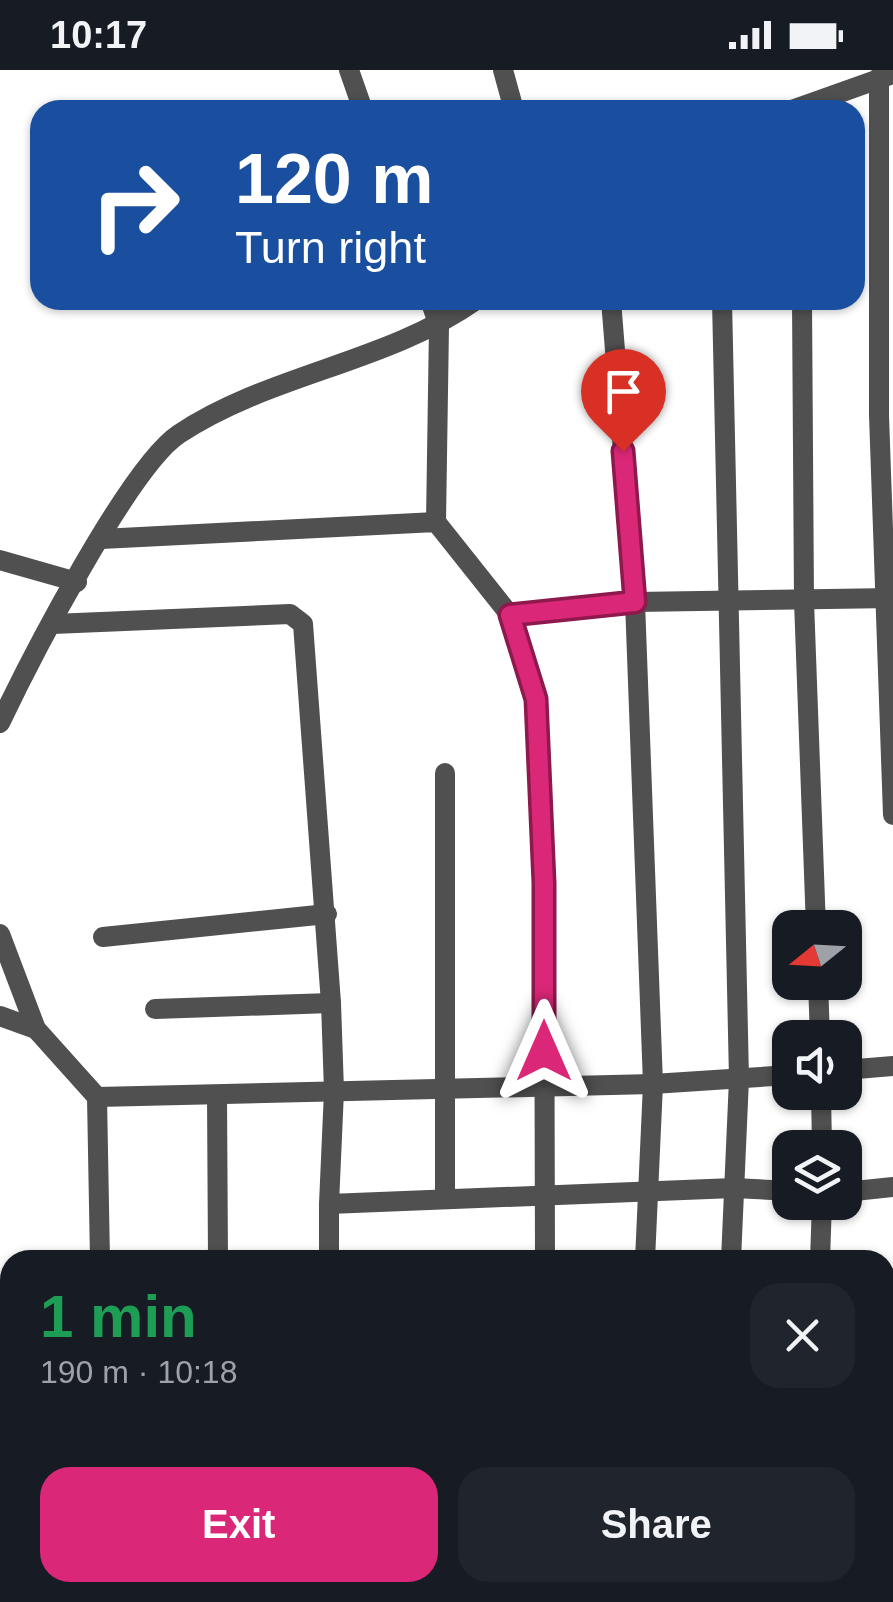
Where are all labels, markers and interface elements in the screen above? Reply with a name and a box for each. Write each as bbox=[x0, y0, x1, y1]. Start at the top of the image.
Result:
text: 10:17 bbox=[50, 14, 147, 56]
icon: right bbox=[70, 140, 200, 270]
text: 120 m bbox=[235, 140, 433, 218]
text: Turn right bbox=[235, 222, 426, 273]
pin bbox=[581, 349, 666, 452]
icon: arrive bbox=[596, 364, 651, 419]
north arrow bbox=[772, 910, 862, 1000]
map controls bbox=[772, 910, 862, 1220]
position arrow bbox=[492, 999, 596, 1103]
button: sound bbox=[772, 1020, 862, 1110]
button: layers bbox=[772, 1130, 862, 1220]
text: 1 min bbox=[40, 1283, 197, 1350]
button: close bbox=[750, 1283, 855, 1388]
text: 190 m · 10:18 bbox=[40, 1354, 237, 1390]
button: Exit bbox=[40, 1467, 438, 1582]
button: Share bbox=[458, 1467, 855, 1582]

